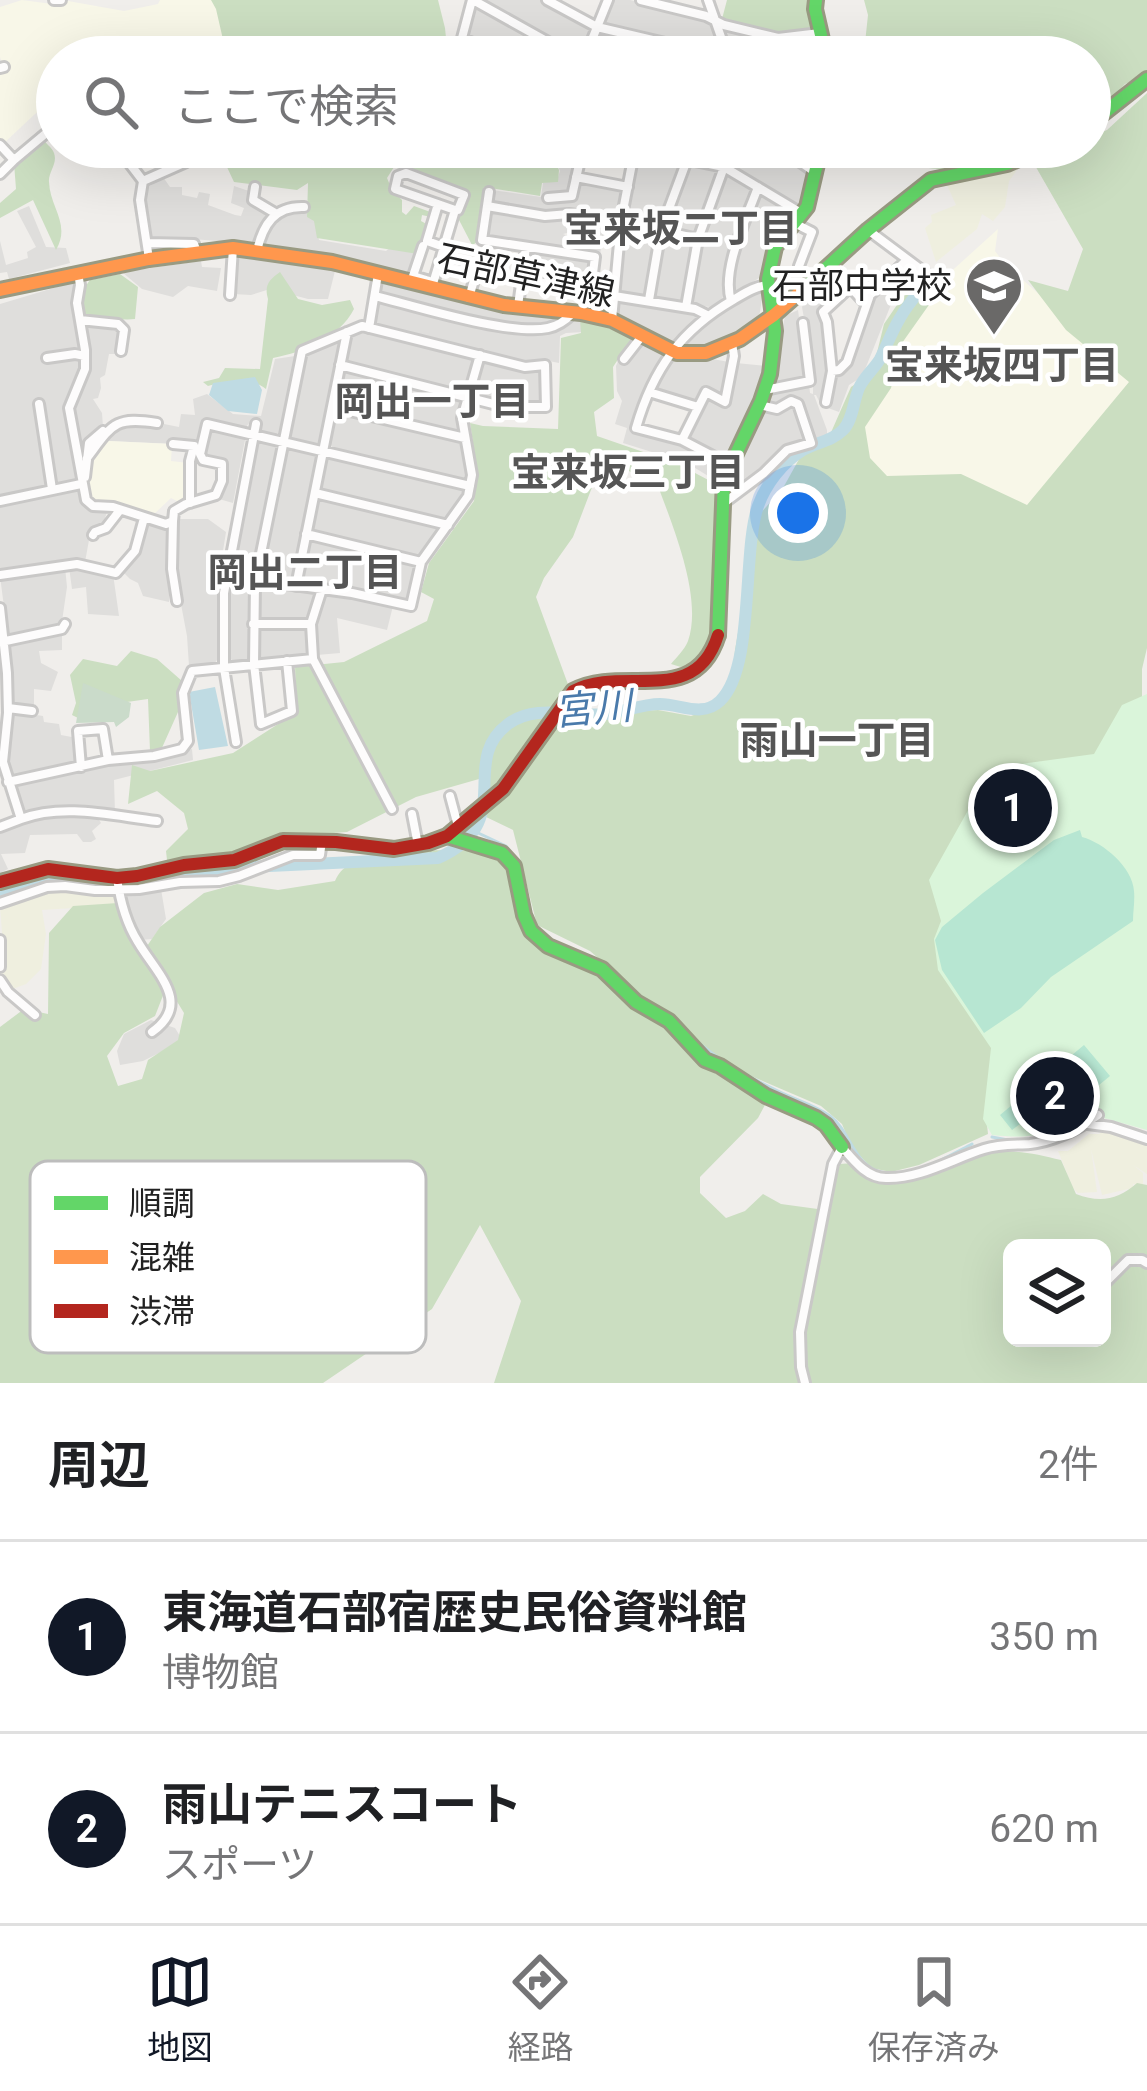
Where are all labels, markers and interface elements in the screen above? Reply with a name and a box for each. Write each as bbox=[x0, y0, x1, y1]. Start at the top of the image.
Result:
search box bbox=[36, 36, 1111, 168]
icon: search bbox=[78, 69, 144, 135]
text: ここで検索 bbox=[174, 80, 399, 133]
district label: 宝来坂二丁目 bbox=[564, 206, 798, 252]
street label: 石部草津線 bbox=[434, 237, 618, 315]
school or university icon: 石部中学校 bbox=[963, 255, 1025, 337]
place label: 石部中学校 bbox=[772, 265, 952, 307]
district label: 宝来坂四丁目 bbox=[885, 343, 1119, 389]
district label: 岡出一丁目 bbox=[334, 379, 530, 425]
district label: 宝来坂三丁目 bbox=[511, 450, 745, 496]
your location bbox=[768, 483, 828, 543]
district label: 岡出二丁目 bbox=[207, 550, 403, 596]
water label: 宮川 bbox=[552, 682, 638, 735]
district label: 雨山一丁目 bbox=[739, 718, 935, 764]
pin: 1 bbox=[974, 763, 1052, 853]
pin: 2 bbox=[1016, 1051, 1094, 1141]
legend bbox=[30, 1161, 426, 1353]
text: 順調 bbox=[129, 1184, 195, 1223]
text: 混雑 bbox=[129, 1238, 195, 1277]
map controls bbox=[1003, 1239, 1111, 1347]
button: layers bbox=[1003, 1239, 1111, 1347]
text: 渋滞 bbox=[129, 1292, 195, 1331]
text: 周辺 bbox=[48, 1436, 150, 1495]
text: 2件 bbox=[1038, 1442, 1099, 1488]
text: 東海道石部宿歴史民俗資料館 bbox=[162, 1586, 747, 1639]
text: 1 bbox=[76, 1614, 98, 1660]
text: 350 m bbox=[989, 1614, 1099, 1660]
text: 博物館 bbox=[162, 1650, 279, 1696]
text: 雨山テニスコート bbox=[162, 1778, 522, 1831]
text: 2 bbox=[76, 1806, 98, 1852]
text: 620 m bbox=[989, 1806, 1099, 1852]
text: スポーツ bbox=[162, 1842, 317, 1888]
tab: 地図 bbox=[147, 1949, 213, 2069]
tab: 経路 bbox=[507, 1949, 573, 2069]
tab: 保存済み bbox=[868, 1949, 1000, 2069]

